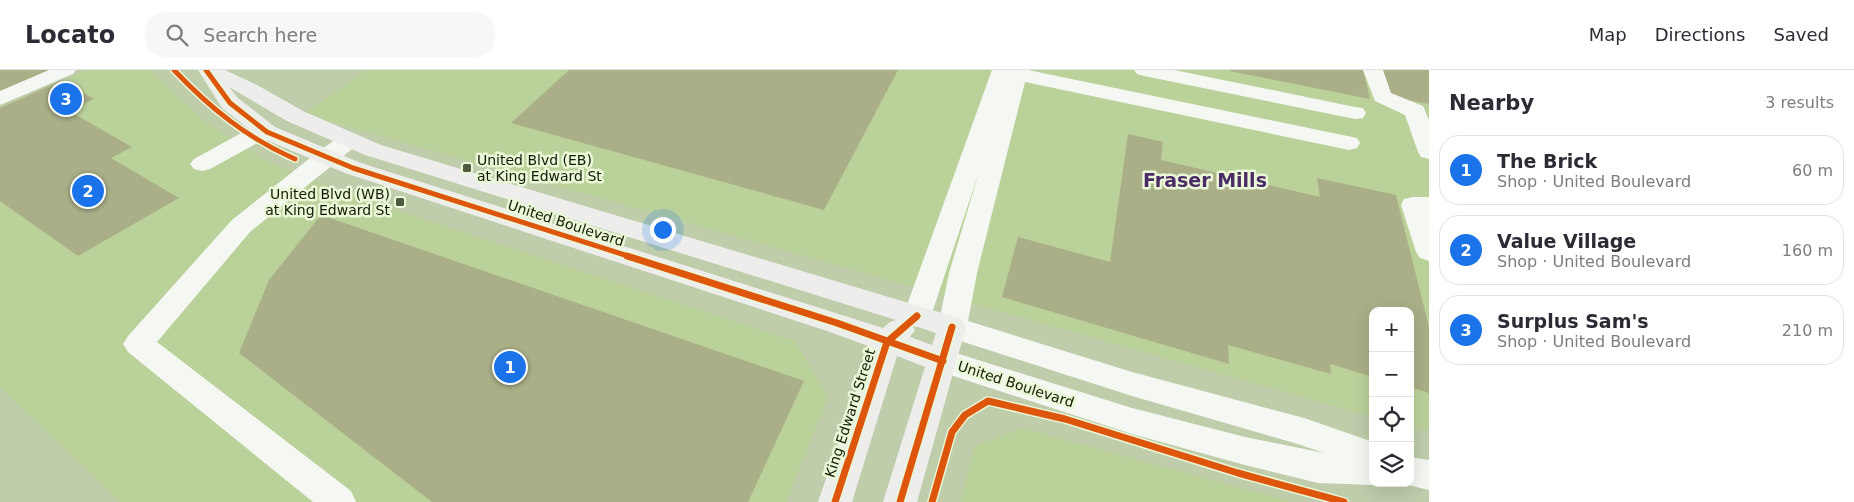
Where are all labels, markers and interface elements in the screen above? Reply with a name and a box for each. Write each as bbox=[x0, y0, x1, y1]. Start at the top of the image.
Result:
search box bbox=[145, 12, 495, 57]
text: Locato bbox=[25, 21, 115, 49]
icon: search bbox=[163, 21, 191, 49]
text: Search here bbox=[203, 24, 317, 46]
text: Map bbox=[1589, 24, 1627, 45]
text: Directions bbox=[1655, 24, 1745, 45]
text: Saved bbox=[1773, 24, 1829, 45]
pin: 3 bbox=[50, 80, 82, 118]
text: Nearby bbox=[1449, 91, 1534, 115]
text: 3 results bbox=[1765, 93, 1834, 112]
text: The Brick bbox=[1497, 150, 1597, 172]
place label: United Blvd (EB) at King Edward St bbox=[477, 152, 602, 184]
text: 1 bbox=[1460, 161, 1472, 180]
text: 60 m bbox=[1792, 161, 1833, 180]
marker: United Blvd (EB) at King Edward St bbox=[461, 162, 473, 174]
district label: Fraser Mills bbox=[1143, 169, 1267, 191]
pin: 2 bbox=[72, 172, 104, 210]
text: Shop · United Boulevard bbox=[1497, 172, 1691, 191]
place label: United Blvd (WB) at King Edward St bbox=[265, 186, 390, 218]
marker: United Blvd (WB) at King Edward St bbox=[394, 196, 406, 208]
street label: United Boulevard bbox=[506, 197, 626, 249]
your location bbox=[650, 217, 676, 243]
text: Value Village bbox=[1497, 230, 1636, 252]
text: 2 bbox=[1460, 241, 1472, 260]
text: 160 m bbox=[1782, 241, 1833, 260]
text: Shop · United Boulevard bbox=[1497, 252, 1691, 271]
map controls bbox=[1369, 307, 1414, 487]
button: + bbox=[1369, 307, 1414, 352]
text: Surplus Sam's bbox=[1497, 310, 1649, 332]
text: 3 bbox=[1460, 321, 1472, 340]
text: 210 m bbox=[1782, 321, 1833, 340]
text: Shop · United Boulevard bbox=[1497, 332, 1691, 351]
street label: King Edward Street bbox=[822, 346, 879, 479]
pin: 1 bbox=[494, 348, 526, 386]
button: − bbox=[1369, 352, 1414, 397]
street label: United Boulevard bbox=[956, 358, 1076, 410]
button: locate bbox=[1369, 397, 1414, 442]
button: layers bbox=[1369, 442, 1414, 487]

